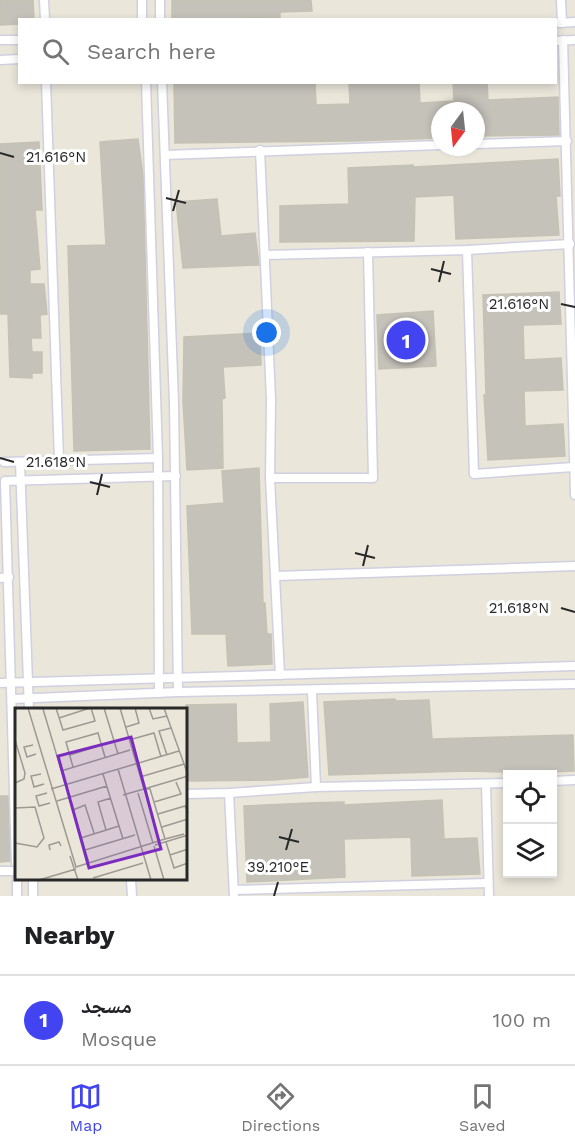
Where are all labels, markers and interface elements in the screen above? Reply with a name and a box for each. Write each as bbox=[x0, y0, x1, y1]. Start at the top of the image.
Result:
search box bbox=[18, 18, 557, 84]
icon: search bbox=[39, 35, 72, 68]
text: Search here bbox=[87, 39, 216, 64]
north arrow bbox=[431, 102, 485, 156]
text: 21.616°N bbox=[26, 148, 86, 166]
text: 21.616°N bbox=[489, 295, 549, 313]
your location bbox=[252, 318, 281, 347]
pin: 1 bbox=[386, 318, 426, 362]
text: 21.618°N bbox=[26, 453, 86, 471]
text: 21.618°N bbox=[489, 599, 549, 617]
inset map bbox=[15, 708, 188, 881]
map controls bbox=[503, 770, 557, 878]
button: locate bbox=[503, 770, 557, 824]
button: layers bbox=[503, 824, 557, 878]
text: 39.210°E bbox=[247, 858, 309, 876]
text: Nearby bbox=[24, 920, 115, 950]
text: مسجد bbox=[81, 993, 132, 1018]
text: 1 bbox=[39, 1008, 48, 1032]
text: 100 m bbox=[492, 1008, 551, 1032]
text: Mosque bbox=[81, 1027, 157, 1051]
tab: Map bbox=[69, 1080, 102, 1135]
tab: Directions bbox=[241, 1080, 320, 1135]
tab: Saved bbox=[459, 1080, 506, 1135]

